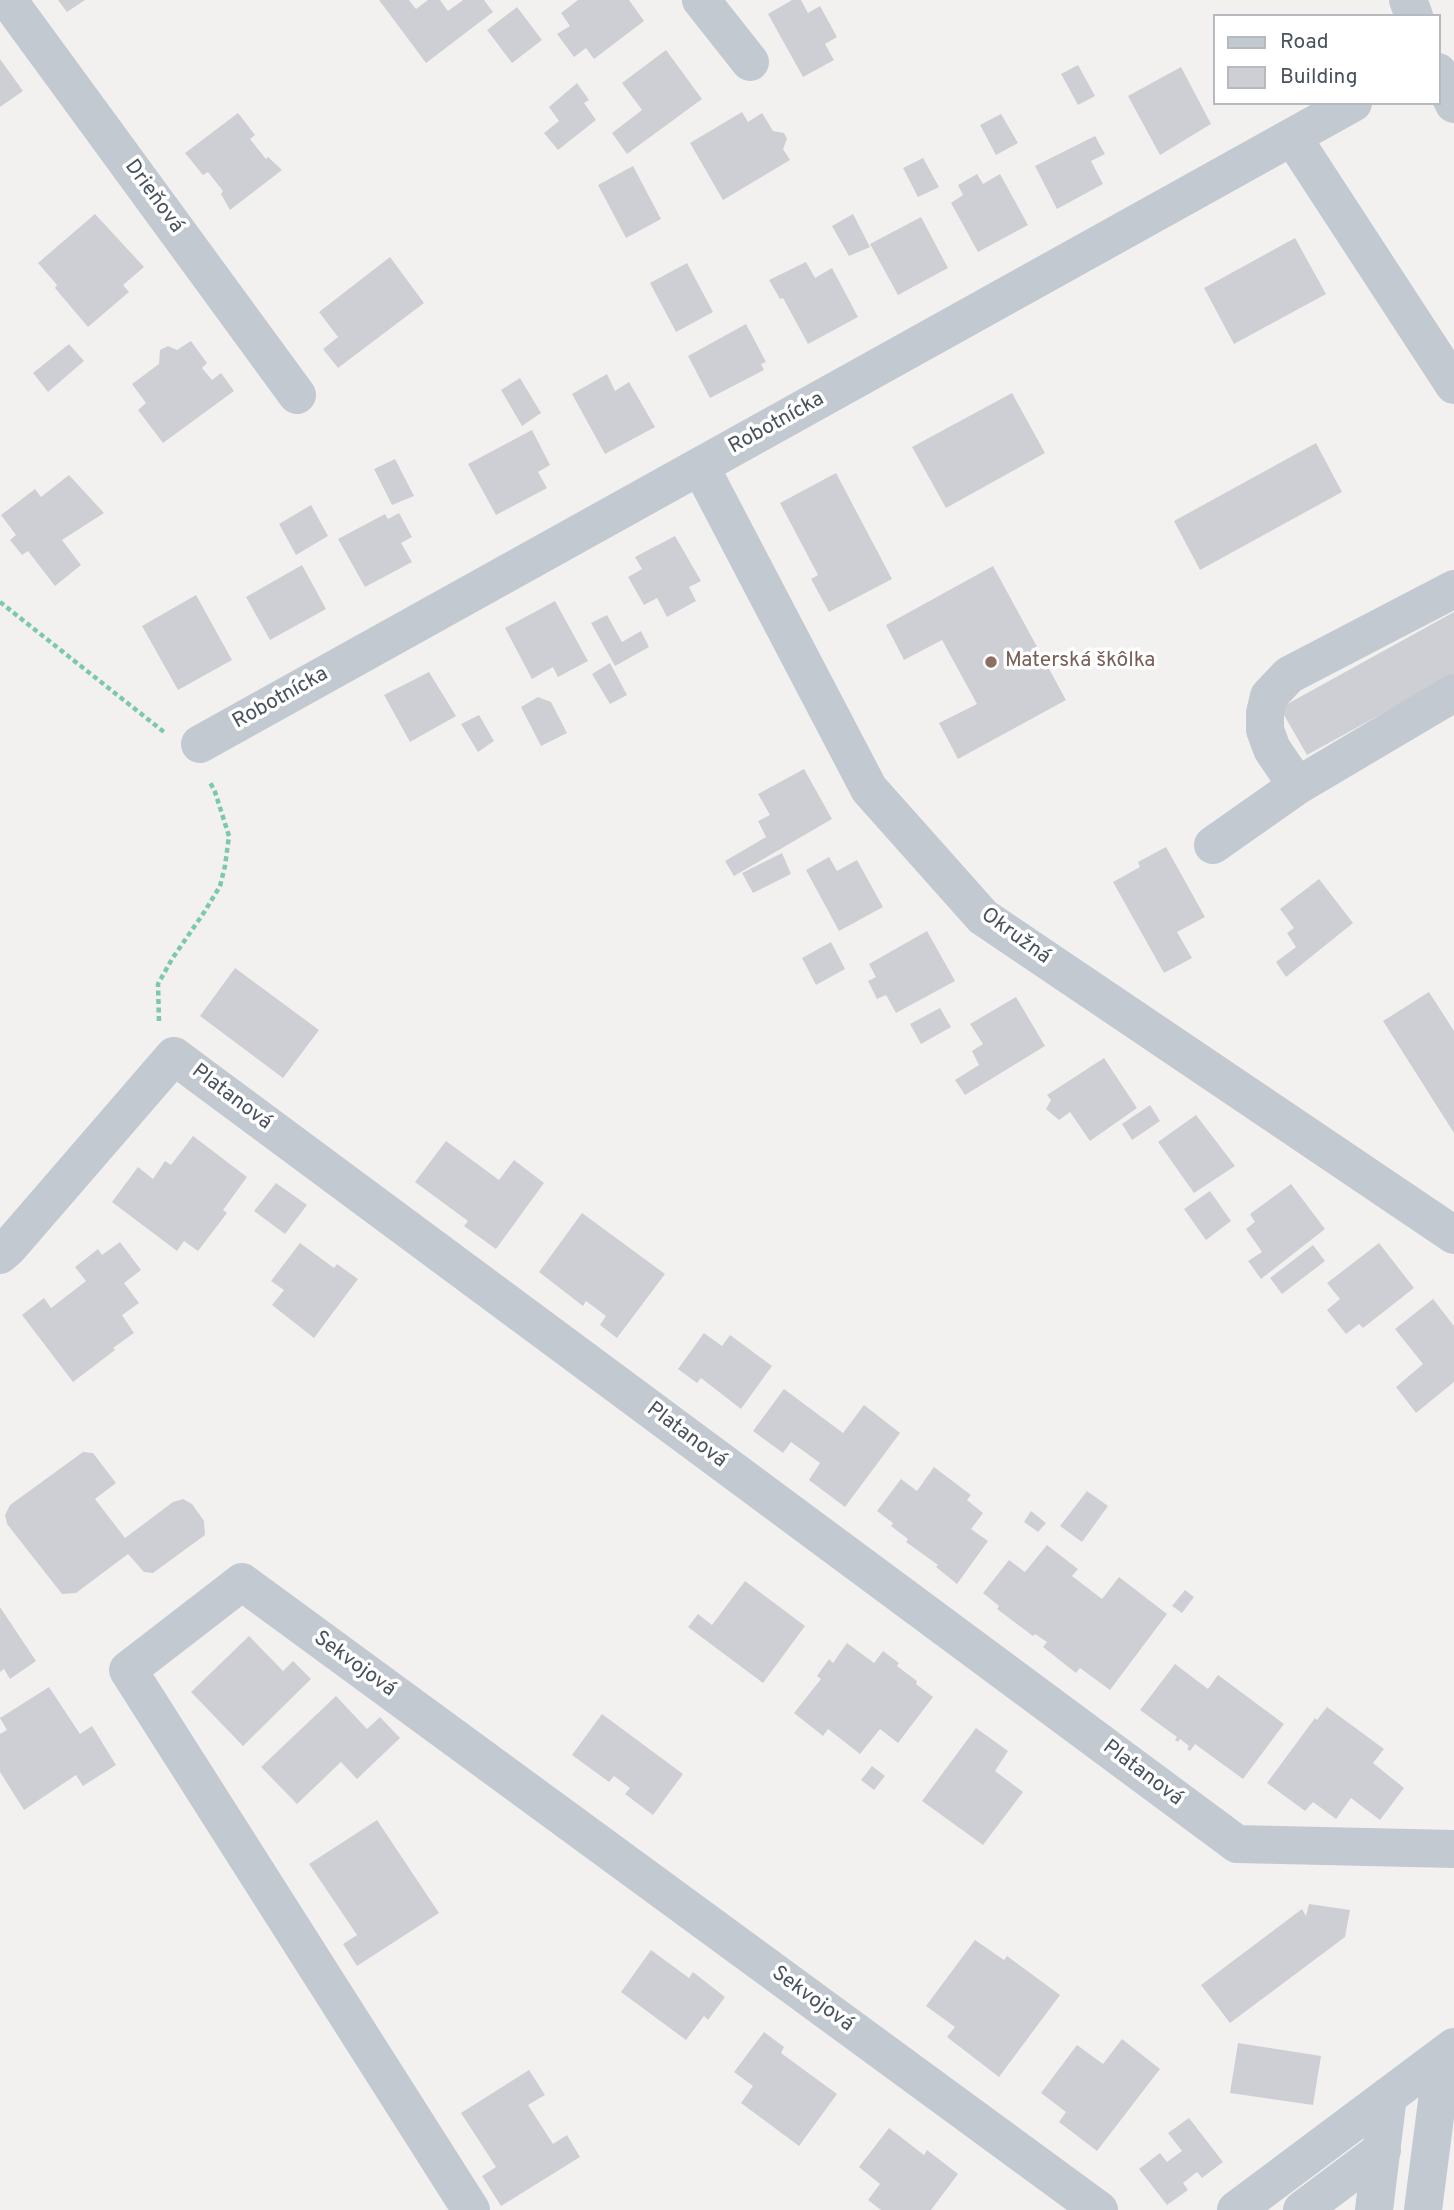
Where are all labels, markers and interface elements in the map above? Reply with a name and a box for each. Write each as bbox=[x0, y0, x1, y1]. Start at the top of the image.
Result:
legend bbox=[1212, 14, 1440, 105]
text: Road bbox=[1280, 29, 1329, 56]
text: Building bbox=[1280, 64, 1358, 91]
street label: Drieňová bbox=[118, 155, 188, 239]
street label: Robotnícka bbox=[725, 387, 829, 461]
place label: Materská škôlka bbox=[1005, 649, 1155, 675]
marker: Materská škôlka bbox=[983, 654, 999, 670]
street label: Robotnícka bbox=[229, 662, 333, 736]
street label: Okružná bbox=[975, 903, 1055, 971]
street label: Platanová bbox=[186, 1060, 276, 1136]
street label: Platanová bbox=[641, 1398, 731, 1474]
street label: Sekvojová bbox=[308, 1627, 400, 1703]
street label: Platanová bbox=[1097, 1736, 1187, 1812]
street label: Sekvojová bbox=[766, 1962, 858, 2038]

